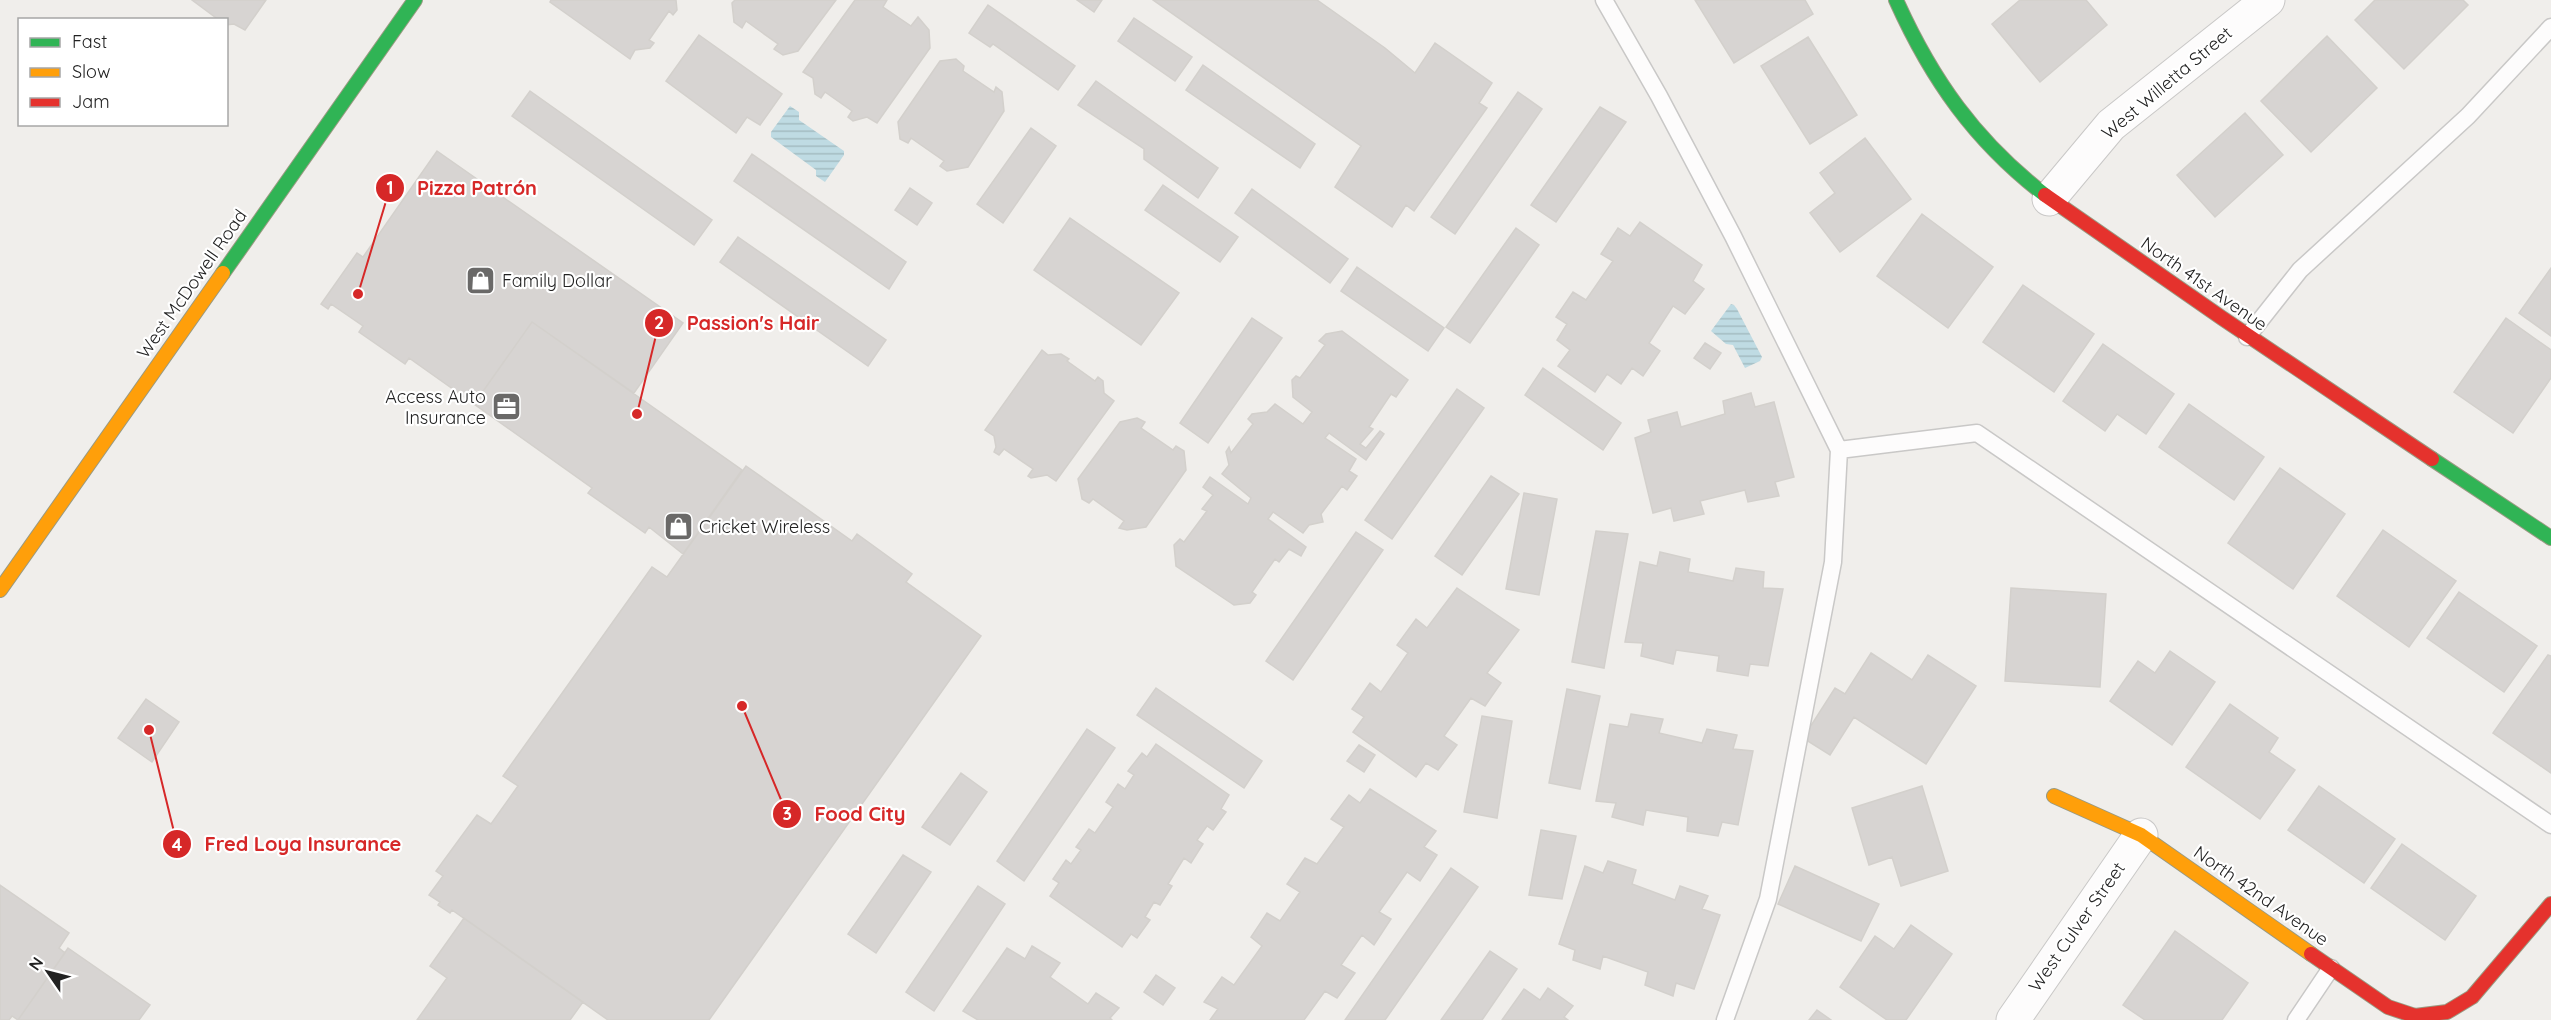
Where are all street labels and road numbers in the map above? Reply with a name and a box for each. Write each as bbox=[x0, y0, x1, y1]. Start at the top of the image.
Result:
street label: West Willetta Street bbox=[2097, 21, 2237, 144]
street label: West McDowell Road bbox=[132, 205, 252, 363]
street label: North 41st Avenue bbox=[2137, 231, 2272, 336]
street label: North 42nd Avenue bbox=[2189, 840, 2333, 951]
street label: West Culver Street bbox=[2023, 857, 2130, 996]

